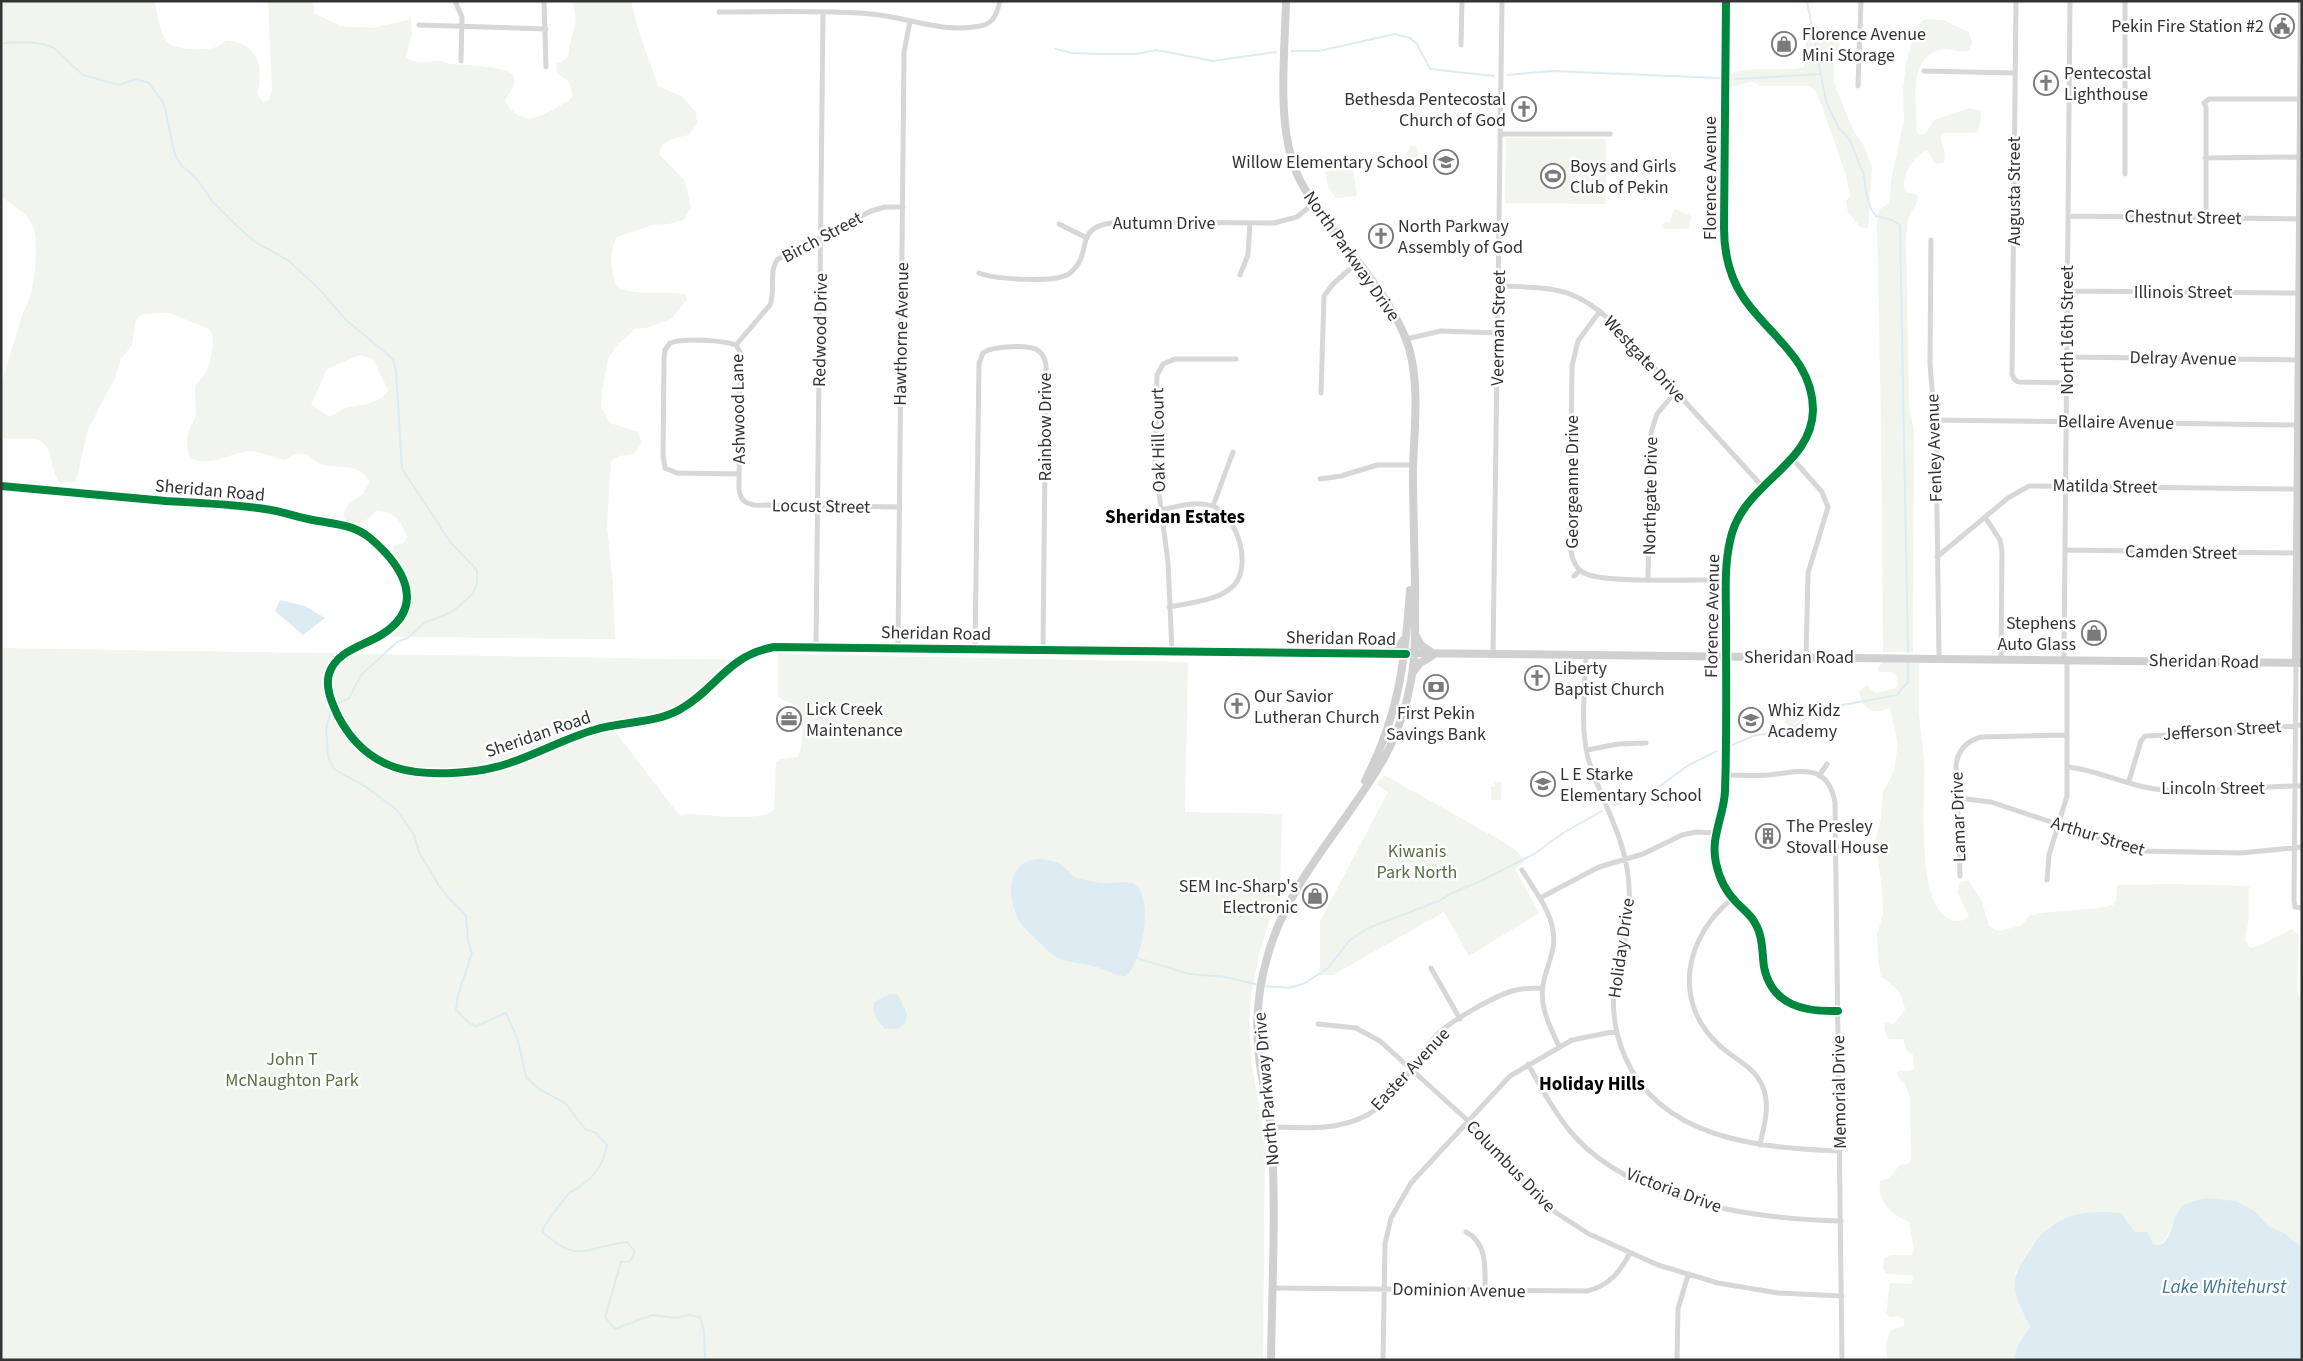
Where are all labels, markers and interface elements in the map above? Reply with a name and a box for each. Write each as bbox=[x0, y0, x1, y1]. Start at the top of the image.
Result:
public building icon: Pekin Fire Station #2 bbox=[2269, 13, 2295, 39]
place label: Pekin Fire Station #2 bbox=[2111, 14, 2264, 39]
place label: Florence Avenue Mini Storage bbox=[1802, 22, 1926, 68]
shop icon: Florence Avenue Mini Storage bbox=[1771, 31, 1797, 57]
place label: Pentecostal Lighthouse bbox=[2064, 61, 2151, 107]
church icon: Pentecostal Lighthouse bbox=[2033, 70, 2059, 96]
place label: Bethesda Pentecostal Church of God bbox=[1344, 87, 1506, 133]
church icon: Bethesda Pentecostal Church of God bbox=[1511, 96, 1537, 122]
street label: Florence Avenue bbox=[1698, 116, 1723, 240]
street label: Augusta Street bbox=[2002, 137, 2027, 245]
school or university icon: Willow Elementary School bbox=[1433, 149, 1459, 175]
place label: Willow Elementary School bbox=[1232, 150, 1428, 175]
place label: Boys and Girls Club of Pekin bbox=[1570, 154, 1676, 200]
sports icon: Boys and Girls Club of Pekin bbox=[1540, 163, 1566, 189]
street label: North Parkway Drive bbox=[1297, 186, 1406, 326]
street label: Chestnut Street bbox=[2124, 204, 2242, 231]
street label: Birch Street bbox=[778, 206, 867, 269]
street label: Autumn Drive bbox=[1113, 211, 1215, 236]
place label: North Parkway Assembly of God bbox=[1398, 214, 1523, 260]
church icon: North Parkway Assembly of God bbox=[1368, 223, 1394, 249]
street label: Hawthorne Avenue bbox=[888, 262, 915, 406]
street label: North 16th Street bbox=[2055, 265, 2080, 395]
street label: Veerman Street bbox=[1485, 270, 1512, 386]
street label: Redwood Drive bbox=[807, 273, 834, 387]
street label: Illinois Street bbox=[2134, 280, 2232, 305]
street label: Westgate Drive bbox=[1598, 310, 1692, 409]
street label: Delray Avenue bbox=[2129, 345, 2237, 372]
street label: Ashwood Lane bbox=[725, 354, 752, 464]
street label: Rainbow Drive bbox=[1033, 373, 1058, 481]
street label: Oak Hill Court bbox=[1145, 387, 1172, 493]
street label: Fenley Avenue bbox=[1920, 393, 1949, 503]
street label: Bellaire Avenue bbox=[2058, 409, 2174, 436]
street label: Georgeanne Drive bbox=[1560, 415, 1585, 549]
street label: Northgate Drive bbox=[1637, 436, 1664, 555]
street label: Sheridan Road bbox=[154, 473, 266, 508]
street label: Matilda Street bbox=[2052, 473, 2158, 500]
street label: Locust Street bbox=[772, 493, 870, 520]
district label: Sheridan Estates bbox=[1105, 504, 1245, 531]
street label: Camden Street bbox=[2125, 539, 2237, 566]
street label: Florence Avenue bbox=[1699, 554, 1726, 678]
place label: Stephens Auto Glass bbox=[1998, 611, 2076, 657]
street label: Sheridan Road bbox=[881, 620, 991, 647]
shop icon: Stephens Auto Glass bbox=[2081, 620, 2107, 646]
street label: Sheridan Road bbox=[1286, 625, 1396, 652]
street label: Sheridan Road bbox=[1744, 645, 1854, 670]
street label: Sheridan Road bbox=[2149, 648, 2259, 675]
place label: Liberty Baptist Church bbox=[1554, 656, 1665, 702]
church icon: Liberty Baptist Church bbox=[1524, 665, 1550, 691]
bank icon: First Pekin Savings Bank bbox=[1423, 674, 1449, 700]
place label: Our Savior Lutheran Church bbox=[1254, 684, 1379, 730]
church icon: Our Savior Lutheran Church bbox=[1224, 693, 1250, 719]
place label: Lick Creek Maintenance bbox=[806, 697, 903, 743]
place label: Whiz Kidz Academy bbox=[1768, 698, 1840, 744]
place label: First Pekin Savings Bank bbox=[1386, 701, 1486, 747]
street label: Sheridan Road bbox=[482, 705, 594, 764]
office icon: Lick Creek Maintenance bbox=[776, 706, 802, 732]
school or university icon: Whiz Kidz Academy bbox=[1738, 707, 1764, 733]
street label: Jefferson Street bbox=[2162, 714, 2282, 747]
place label: L E Starke Elementary School bbox=[1560, 762, 1702, 808]
school or university icon: L E Starke Elementary School bbox=[1530, 771, 1556, 797]
street label: Lamar Drive bbox=[1944, 771, 1973, 863]
street label: Lincoln Street bbox=[2161, 776, 2265, 801]
street label: Arthur Street bbox=[2048, 810, 2148, 863]
place label: The Presley Stovall House bbox=[1786, 814, 1888, 860]
building icon: The Presley Stovall House bbox=[1755, 823, 1781, 849]
park label: Kiwanis Park North bbox=[1377, 839, 1457, 885]
place label: SEM Inc-Sharp's Electronic bbox=[1179, 874, 1298, 920]
shop icon: SEM Inc-Sharp's Electronic bbox=[1302, 883, 1328, 909]
street label: Holiday Drive bbox=[1602, 896, 1641, 1000]
street label: North Parkway Drive bbox=[1247, 1011, 1286, 1167]
street label: Easter Avenue bbox=[1365, 1022, 1456, 1117]
street label: Memorial Drive bbox=[1826, 1035, 1853, 1149]
park label: John T McNaughton Park bbox=[225, 1047, 359, 1093]
district label: Holiday Hills bbox=[1539, 1071, 1645, 1098]
street label: Columbus Drive bbox=[1460, 1115, 1561, 1218]
street label: Victoria Drive bbox=[1623, 1162, 1725, 1219]
water label: Lake Whitehurst bbox=[2162, 1274, 2287, 1301]
street label: Dominion Avenue bbox=[1392, 1277, 1526, 1304]

